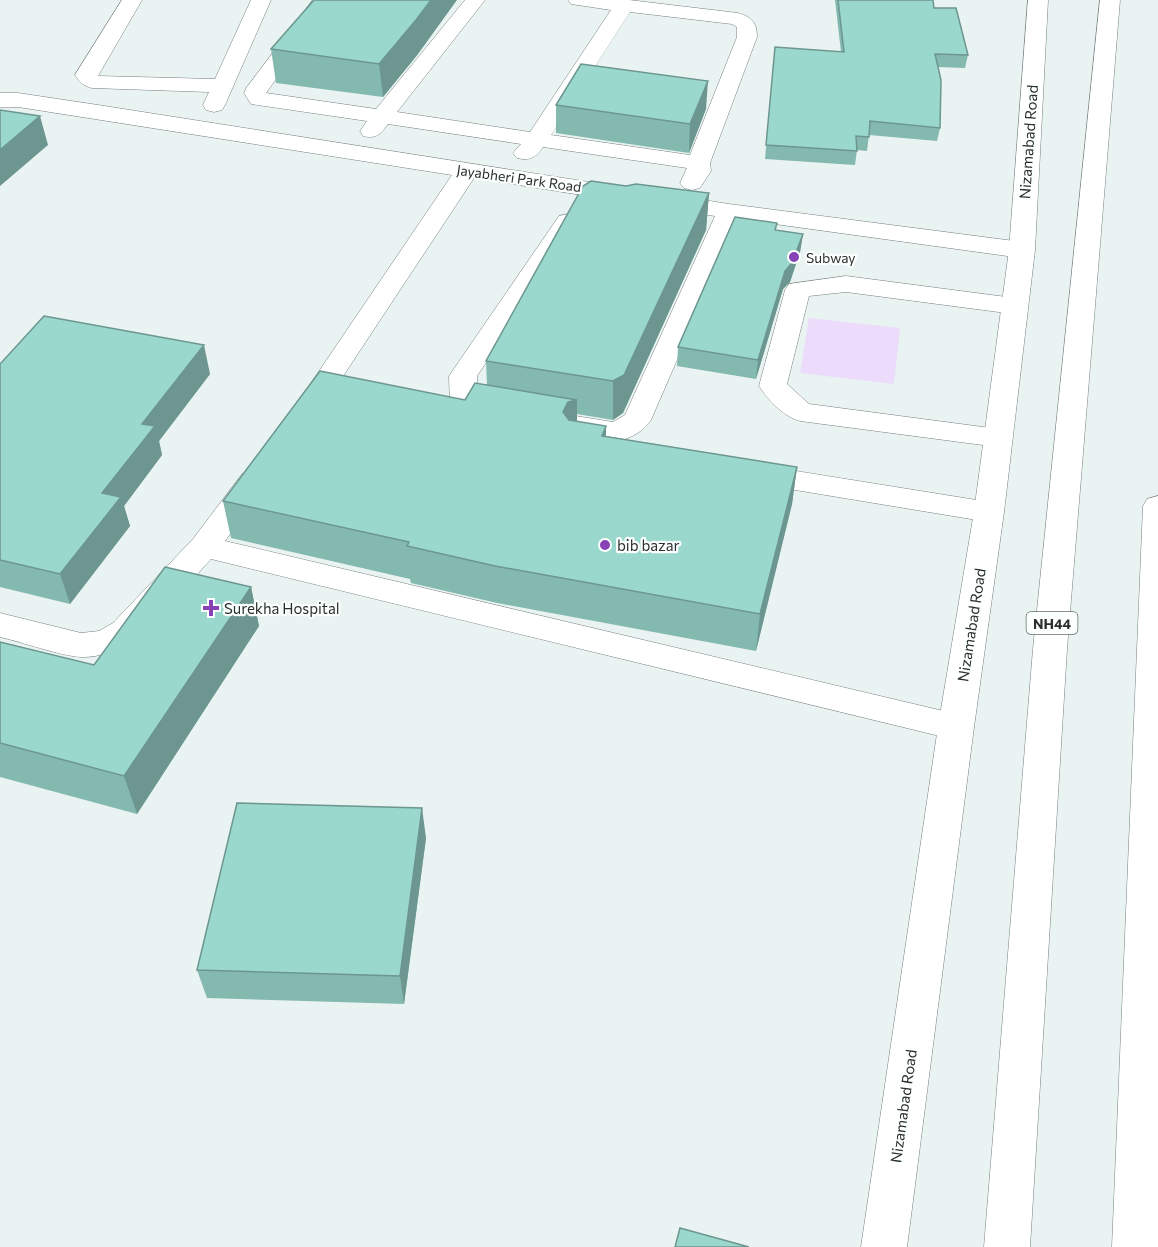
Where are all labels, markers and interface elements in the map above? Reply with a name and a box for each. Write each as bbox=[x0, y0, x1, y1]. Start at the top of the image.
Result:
street label: Nizamabad Road bbox=[1015, 84, 1041, 200]
street label: Jayabheri Park Road bbox=[455, 161, 583, 195]
place label: Subway bbox=[806, 249, 856, 266]
marker: Subway bbox=[787, 250, 801, 264]
place label: bib bazar bbox=[617, 536, 679, 554]
marker: bib bazar bbox=[598, 538, 612, 552]
street label: Nizamabad Road bbox=[953, 567, 989, 683]
marker: Surekha Hospital bbox=[202, 599, 220, 617]
place label: Surekha Hospital bbox=[224, 599, 340, 617]
road number: NH44 bbox=[1026, 612, 1078, 634]
street label: Nizamabad Road bbox=[886, 1048, 920, 1164]

